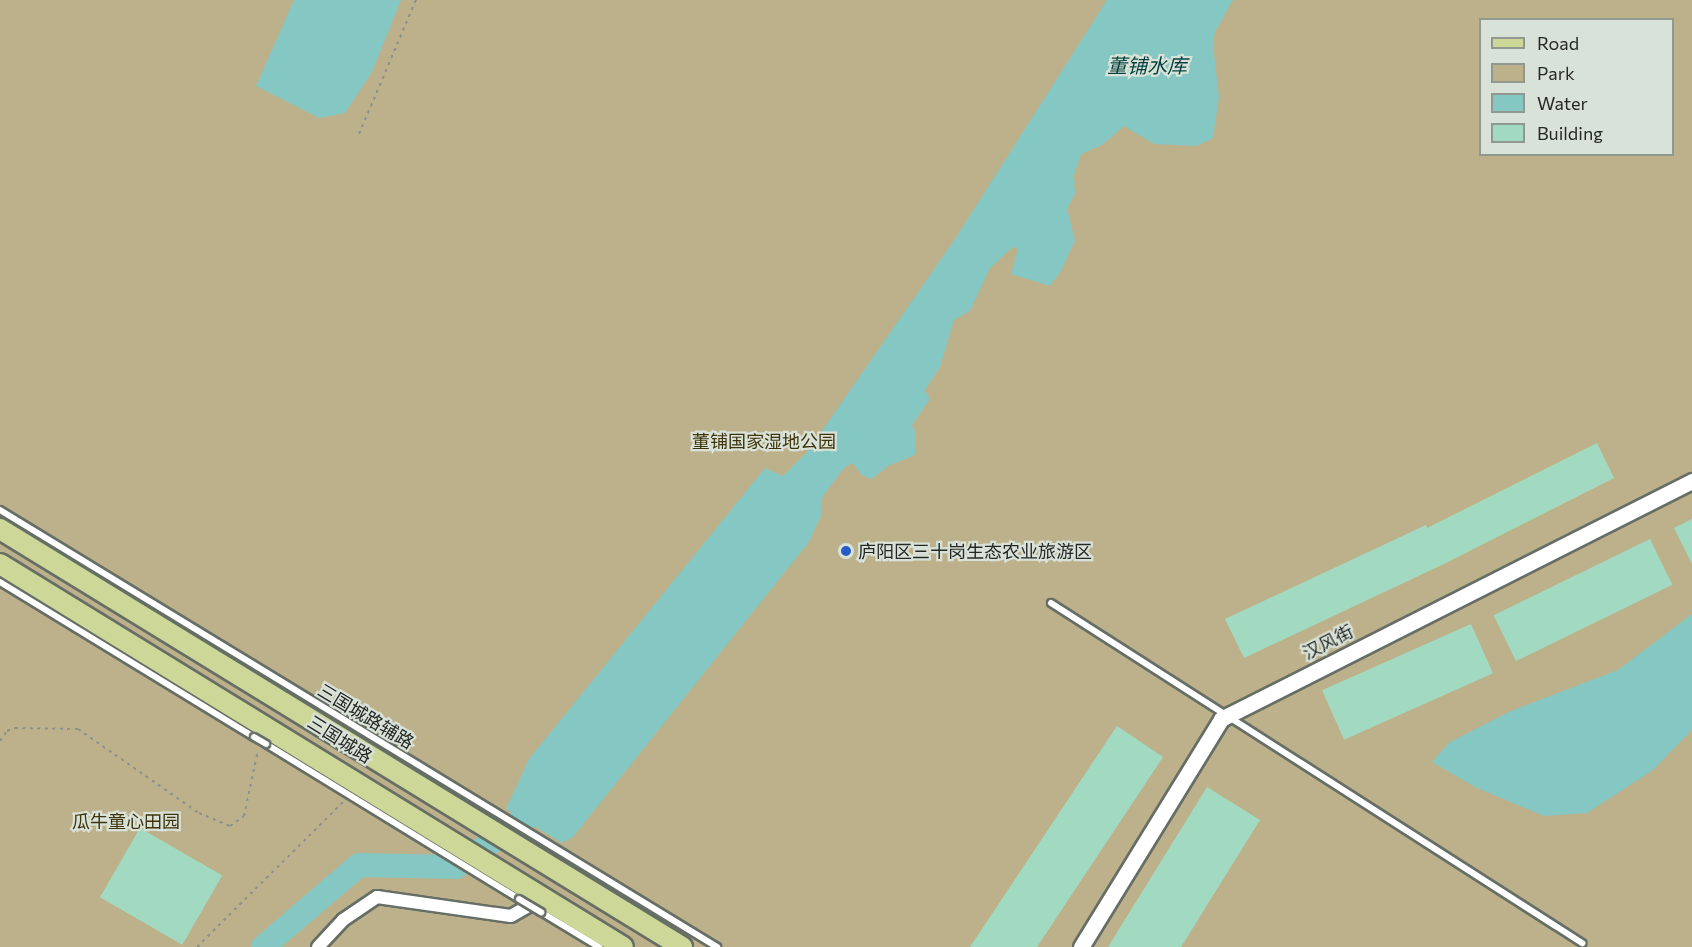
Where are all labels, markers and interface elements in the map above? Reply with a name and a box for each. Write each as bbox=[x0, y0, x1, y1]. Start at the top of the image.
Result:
legend bbox=[1479, 18, 1674, 156]
text: Road bbox=[1537, 32, 1579, 54]
water label: 董铺水库 bbox=[1107, 53, 1187, 77]
text: Park bbox=[1537, 62, 1575, 84]
text: Water bbox=[1537, 92, 1588, 114]
text: Building bbox=[1537, 122, 1603, 144]
park label: 董铺国家湿地公园 bbox=[692, 430, 836, 452]
place label: 庐阳区三十岗生态农业旅游区 bbox=[858, 540, 1092, 562]
marker: 庐阳区三十岗生态农业旅游区 bbox=[839, 544, 853, 558]
street label: 汉风街 bbox=[1299, 620, 1357, 664]
street label: 三国城路辅路 bbox=[314, 679, 418, 753]
street label: 三国城路 bbox=[304, 711, 376, 767]
park label: 瓜牛童心田园 bbox=[72, 810, 180, 832]

